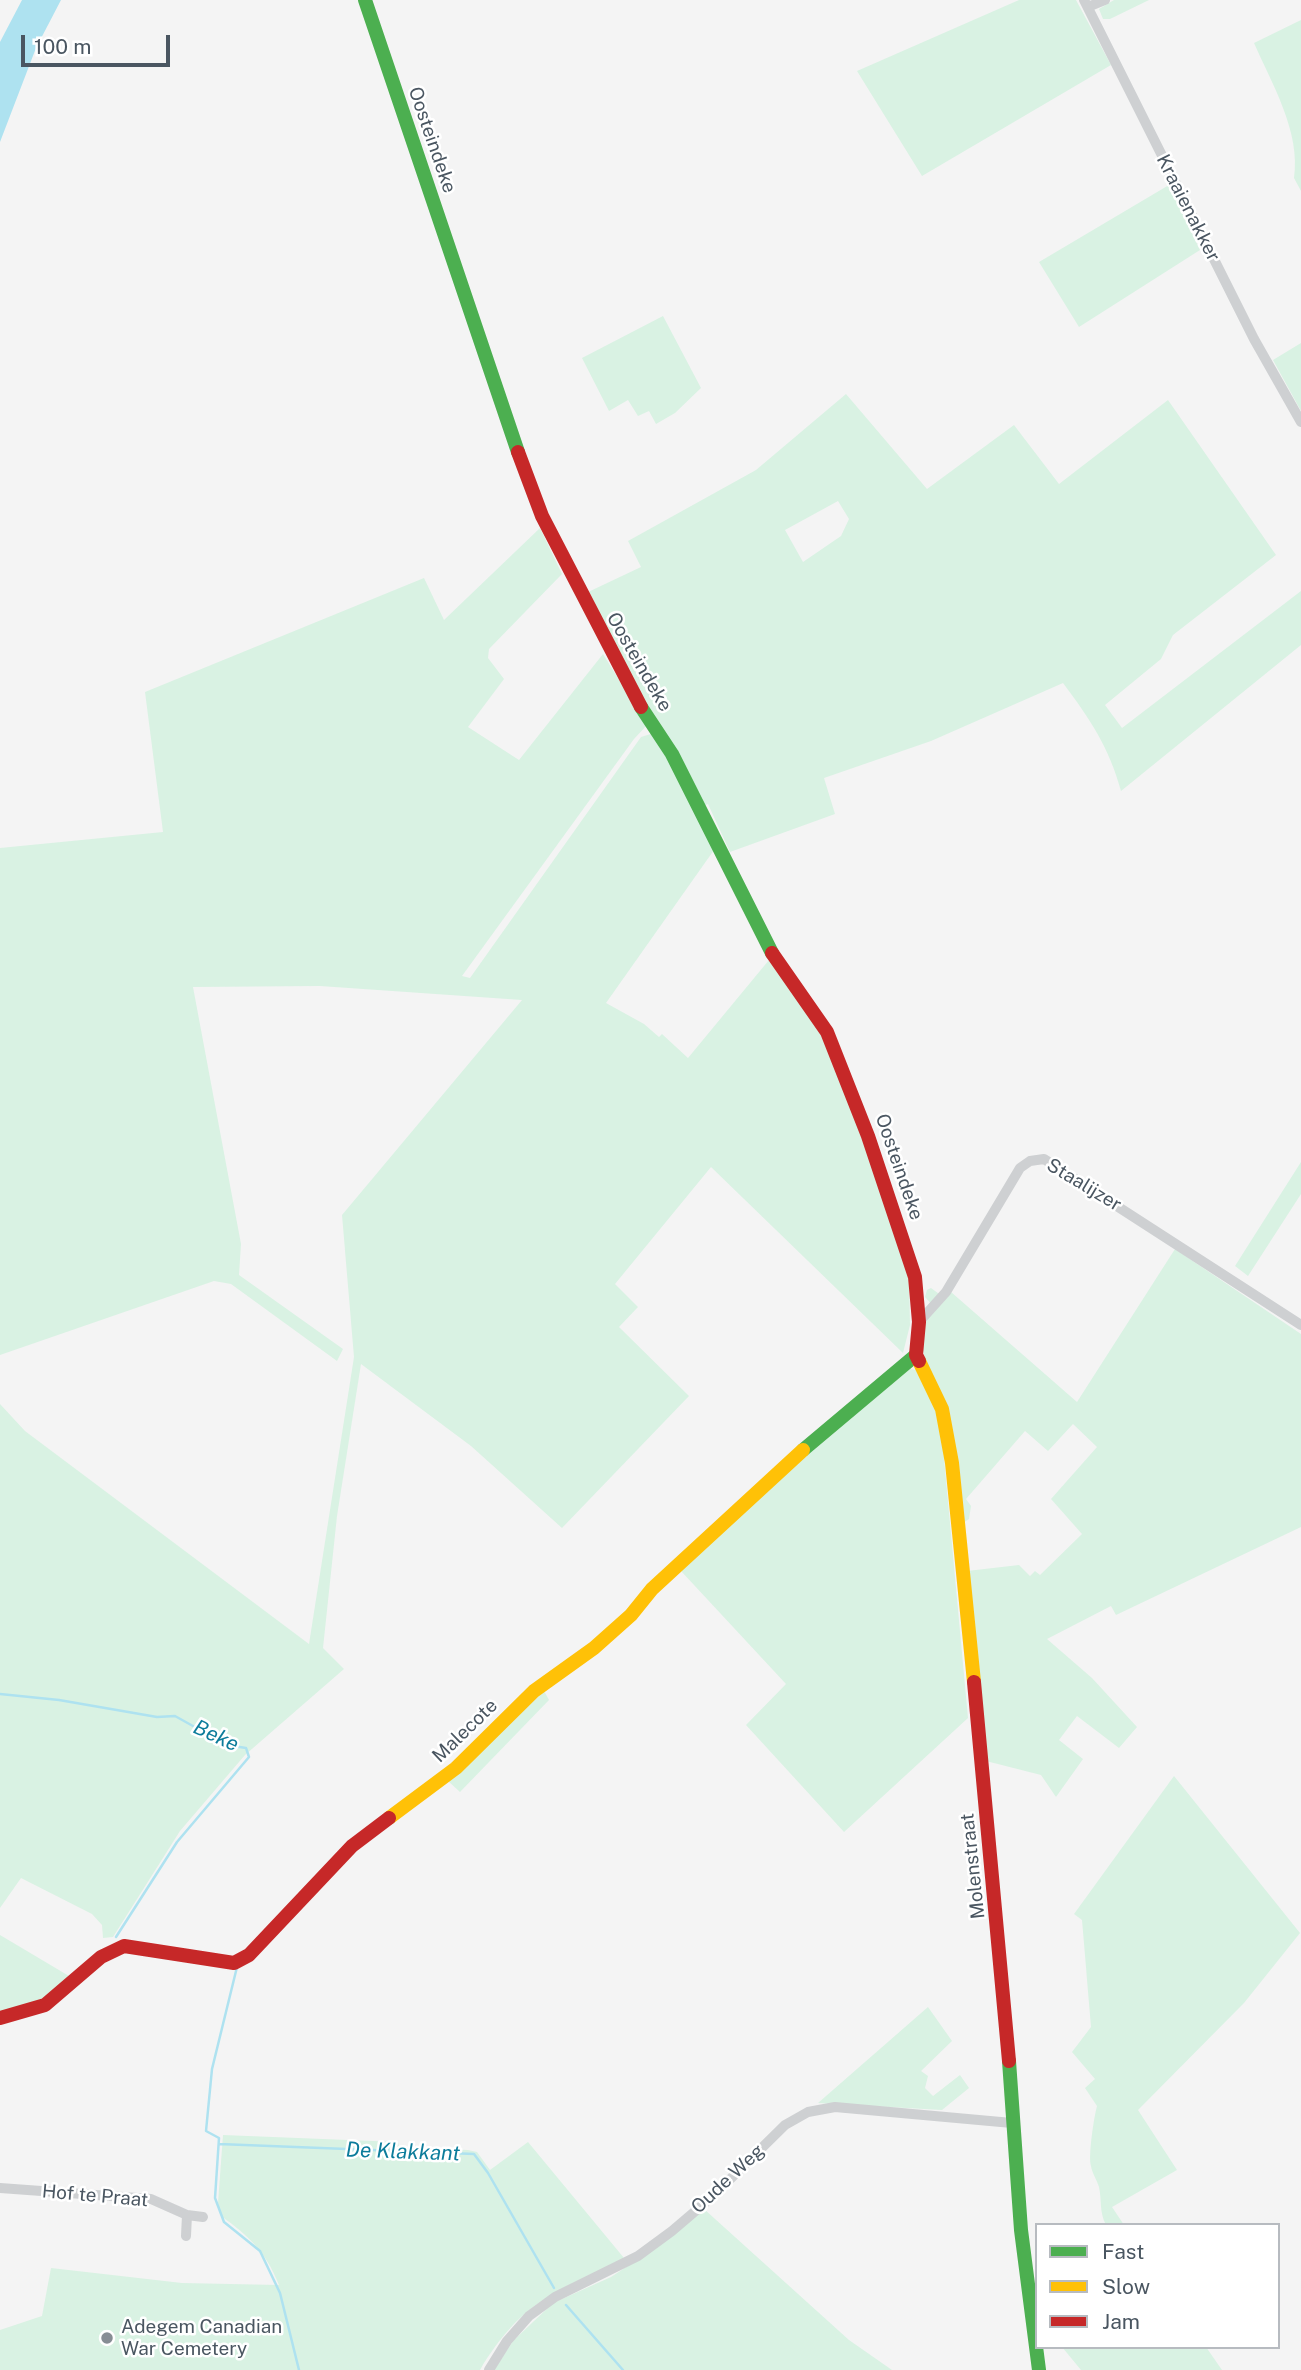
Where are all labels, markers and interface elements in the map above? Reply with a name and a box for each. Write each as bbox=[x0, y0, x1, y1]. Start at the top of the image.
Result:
scale bar bbox=[24, 21, 173, 65]
text: 100 m bbox=[34, 34, 91, 59]
street label: Oosteindeke bbox=[403, 84, 461, 196]
street label: Kraaienakker bbox=[1151, 151, 1225, 265]
street label: Oosteindeke bbox=[601, 608, 677, 716]
street label: Oosteindeke bbox=[870, 1111, 928, 1223]
street label: Staalijzer bbox=[1042, 1154, 1126, 1216]
street label: Malecote bbox=[428, 1694, 502, 1768]
water label: Beke bbox=[189, 1715, 243, 1757]
street label: Molenstraat bbox=[956, 1812, 990, 1920]
water label: De Klakkant bbox=[345, 2137, 461, 2167]
street label: Oude Weg bbox=[687, 2139, 769, 2219]
street label: Hof te Praat bbox=[41, 2180, 149, 2212]
legend bbox=[1035, 2223, 1280, 2349]
text: Fast bbox=[1102, 2239, 1144, 2264]
text: Slow bbox=[1102, 2274, 1150, 2299]
text: Jam bbox=[1102, 2309, 1140, 2334]
place label: Adegem Canadian War Cemetery bbox=[121, 2316, 282, 2360]
marker: Adegem Canadian War Cemetery bbox=[99, 2330, 115, 2346]

